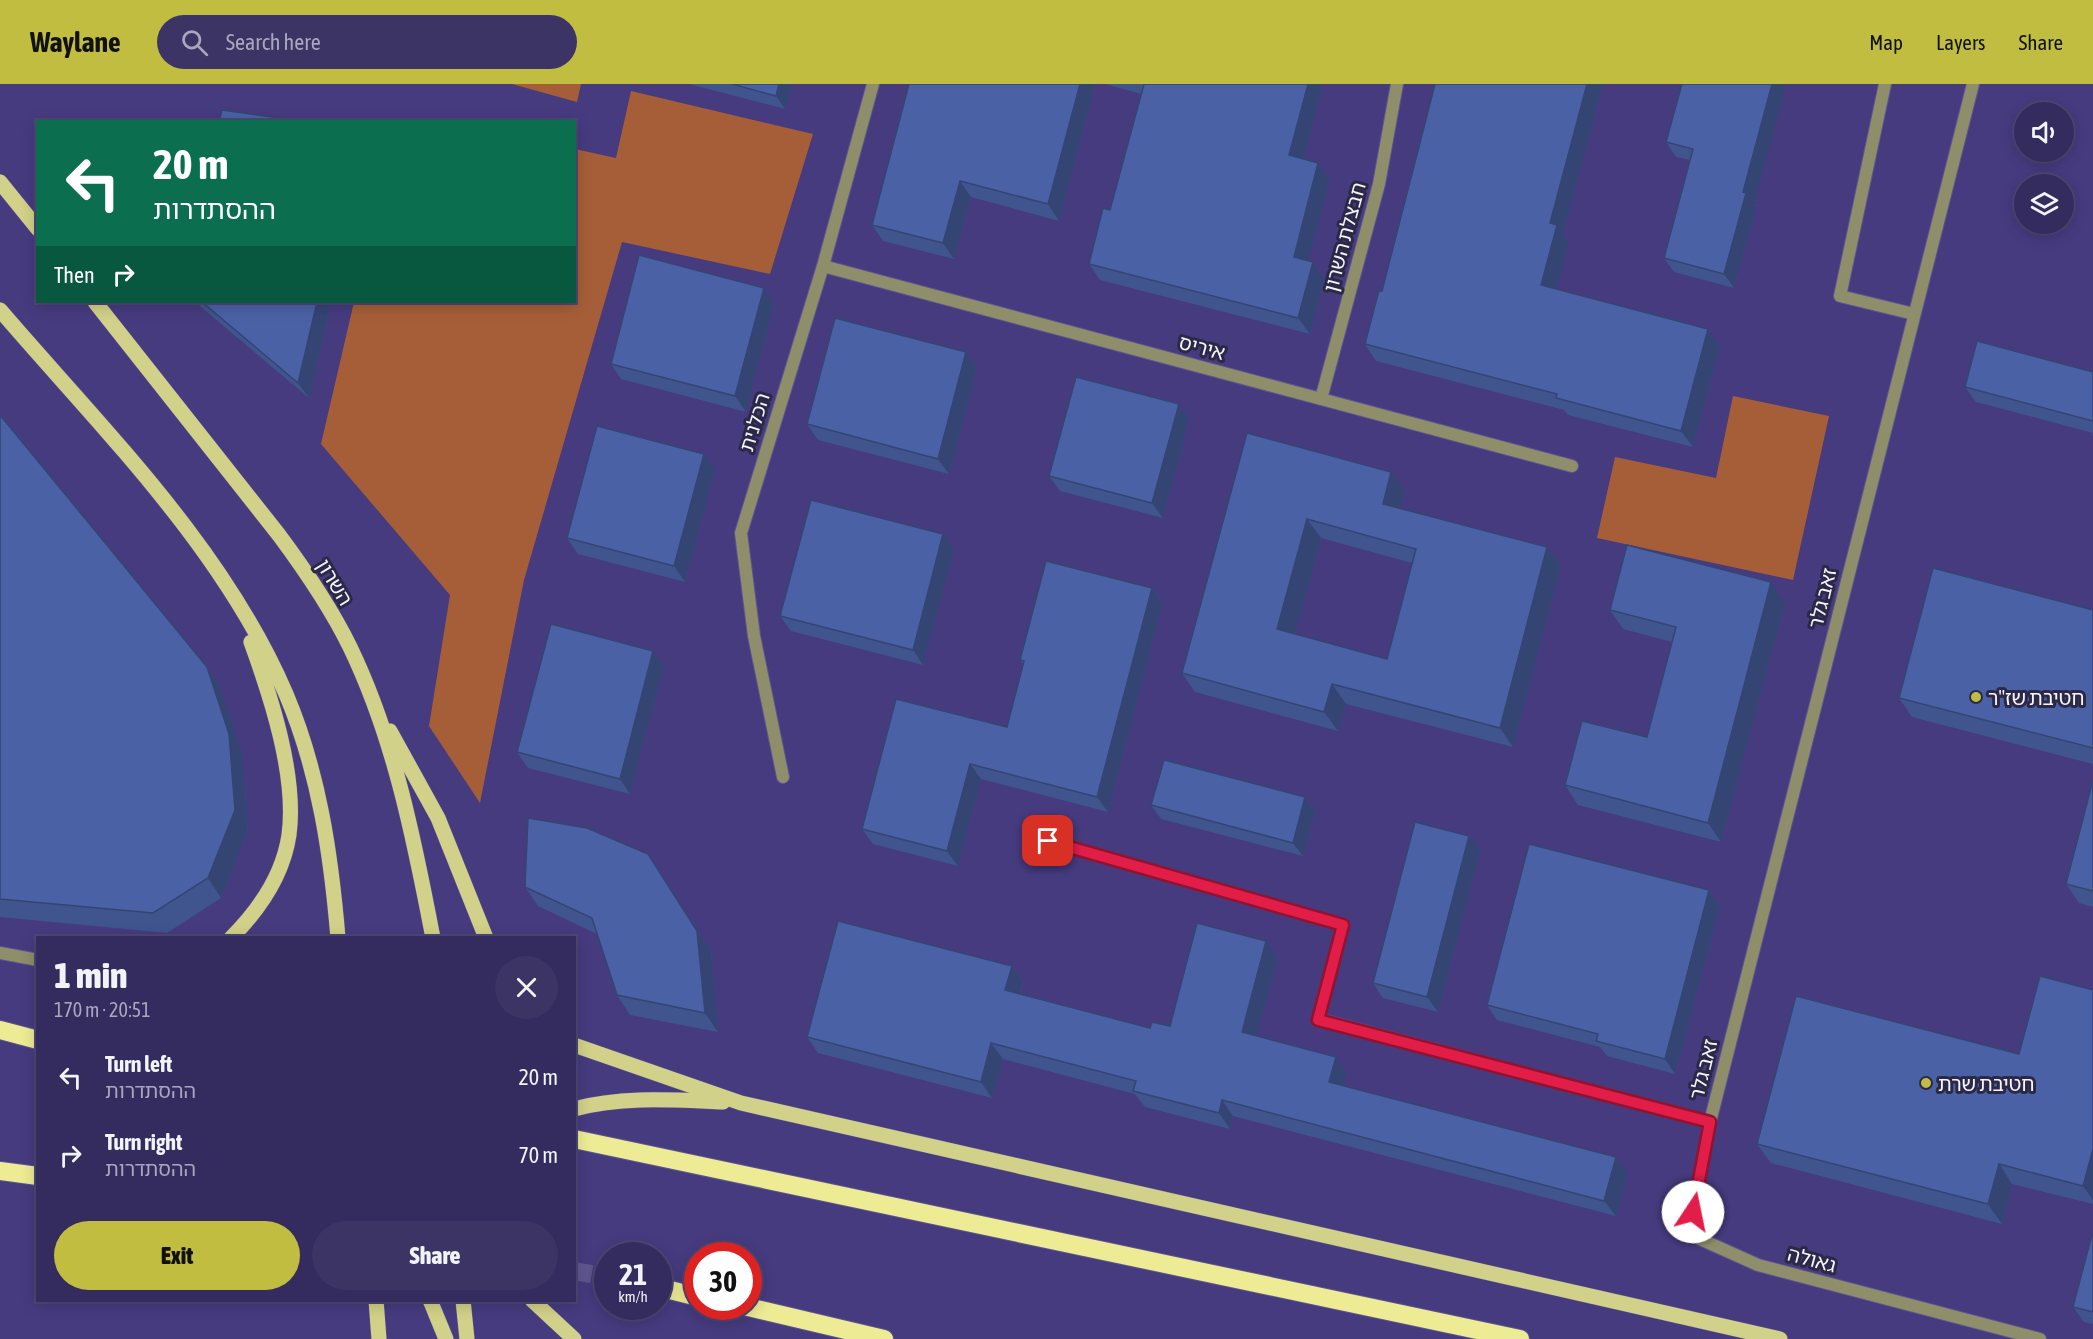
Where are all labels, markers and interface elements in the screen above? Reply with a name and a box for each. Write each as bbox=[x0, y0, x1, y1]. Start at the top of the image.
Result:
search box bbox=[157, 15, 577, 69]
text: Waylane bbox=[30, 26, 121, 58]
icon: search bbox=[178, 26, 211, 59]
text: Search here bbox=[226, 29, 321, 55]
text: Map bbox=[1869, 30, 1903, 54]
text: Layers bbox=[1936, 30, 1986, 54]
text: Share bbox=[2019, 30, 2063, 54]
map controls bbox=[2014, 102, 2074, 234]
button: sound bbox=[2014, 102, 2074, 162]
text: 20 m bbox=[153, 140, 228, 188]
icon: left bbox=[54, 144, 132, 222]
button: layers bbox=[2014, 174, 2074, 234]
street label: חבצלת השרון bbox=[1318, 180, 1370, 294]
text: ההסתדרות bbox=[153, 194, 276, 225]
icon: right bbox=[107, 258, 140, 291]
text: Then bbox=[54, 262, 95, 288]
street label: איריס bbox=[1176, 330, 1228, 364]
street label: הכלנית bbox=[734, 390, 774, 454]
street label: השרון bbox=[312, 555, 358, 609]
street label: זאב גלר bbox=[1803, 565, 1841, 631]
place label: חטיבת שז"ר bbox=[1988, 686, 2085, 709]
marker: חטיבת שז"ר bbox=[1969, 690, 1983, 704]
pin bbox=[1022, 815, 1073, 866]
icon: arrive bbox=[1031, 824, 1064, 857]
text: 1 min bbox=[54, 954, 128, 996]
button: close bbox=[495, 956, 558, 1019]
text: 170 m · 20:51 bbox=[54, 998, 151, 1021]
street label: זאב גלר bbox=[1684, 1036, 1722, 1102]
text: Turn left bbox=[105, 1051, 172, 1077]
icon: left bbox=[54, 1061, 87, 1094]
text: 20 m bbox=[518, 1064, 558, 1090]
place label: חטיבת שרת bbox=[1938, 1072, 2035, 1095]
marker: חטיבת שרת bbox=[1919, 1076, 1933, 1090]
text: ההסתדרות bbox=[105, 1079, 196, 1102]
text: Turn right bbox=[105, 1129, 182, 1155]
icon: right bbox=[54, 1139, 87, 1172]
text: 70 m bbox=[518, 1142, 558, 1168]
text: ההסתדרות bbox=[105, 1157, 196, 1180]
position arrow bbox=[1661, 1180, 1725, 1244]
button: Exit bbox=[54, 1221, 300, 1290]
button: Share bbox=[312, 1221, 558, 1290]
speed limit sign: 30 bbox=[684, 1242, 762, 1320]
street label: גאולה bbox=[1785, 1242, 1839, 1277]
text: 21 bbox=[619, 1257, 647, 1291]
text: km/h bbox=[618, 1288, 648, 1305]

